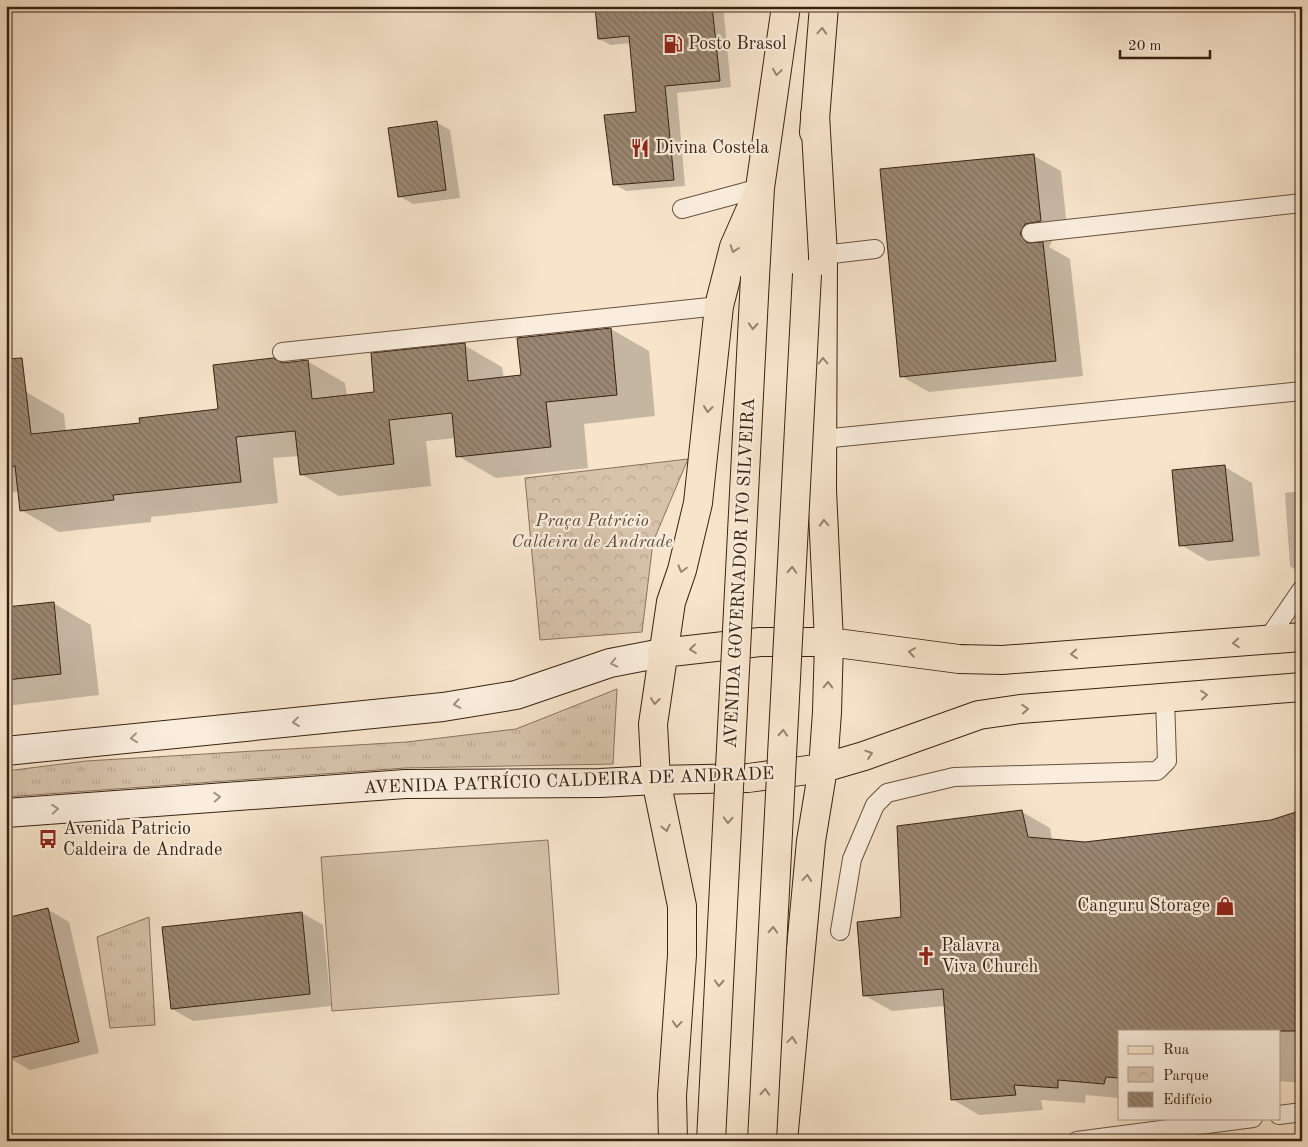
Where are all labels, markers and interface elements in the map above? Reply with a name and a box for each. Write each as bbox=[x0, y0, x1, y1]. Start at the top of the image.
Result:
one-way arrow bbox=[816, 26, 827, 34]
scale bar bbox=[1120, 28, 1210, 60]
fuel station icon: Posto Brasol bbox=[662, 33, 684, 55]
place label: Posto Brasol bbox=[688, 35, 787, 53]
text: 20 m bbox=[1128, 39, 1162, 54]
one-way arrow bbox=[772, 68, 782, 76]
restaurant icon: Divina Costela bbox=[629, 137, 651, 159]
place label: Divina Costela bbox=[655, 139, 769, 157]
one-way arrow bbox=[730, 244, 740, 253]
one-way arrow bbox=[747, 322, 758, 330]
one-way arrow bbox=[818, 357, 828, 364]
street label: AVENIDA GOVERNADOR IVO SILVEIRA bbox=[722, 397, 758, 749]
one-way arrow bbox=[703, 405, 714, 413]
park label: Praça Patrício Caldeira de Andrade bbox=[511, 512, 673, 551]
one-way arrow bbox=[818, 519, 829, 527]
one-way arrow bbox=[678, 564, 688, 572]
one-way arrow bbox=[786, 566, 797, 574]
one-way arrow bbox=[1232, 637, 1240, 648]
one-way arrow bbox=[689, 644, 697, 655]
one-way arrow bbox=[908, 647, 916, 658]
one-way arrow bbox=[1069, 649, 1077, 660]
one-way arrow bbox=[609, 657, 618, 668]
one-way arrow bbox=[823, 681, 833, 688]
one-way arrow bbox=[1200, 689, 1208, 700]
one-way arrow bbox=[651, 697, 661, 706]
one-way arrow bbox=[453, 699, 462, 709]
one-way arrow bbox=[1021, 704, 1029, 715]
one-way arrow bbox=[291, 716, 299, 727]
one-way arrow bbox=[778, 728, 789, 736]
one-way arrow bbox=[130, 732, 138, 743]
one-way arrow bbox=[865, 750, 873, 760]
street label: AVENIDA PATRÍCIO CALDEIRA DE ANDRADE bbox=[363, 761, 775, 797]
one-way arrow bbox=[213, 792, 221, 803]
one-way arrow bbox=[51, 804, 59, 815]
one-way arrow bbox=[722, 817, 733, 825]
place label: Avenida Patricio Caldeira de Andrade bbox=[63, 820, 222, 859]
one-way arrow bbox=[660, 824, 671, 833]
bus stop icon: Avenida Patricio Caldeira de Andrade bbox=[37, 828, 59, 850]
one-way arrow bbox=[801, 874, 812, 882]
shop icon: Canguru Storage bbox=[1214, 895, 1236, 917]
place label: Canguru Storage bbox=[1077, 897, 1210, 915]
one-way arrow bbox=[768, 926, 779, 934]
place label: Palavra Viva Church bbox=[941, 937, 1039, 976]
church icon: Palavra Viva Church bbox=[915, 945, 937, 967]
one-way arrow bbox=[714, 979, 725, 987]
one-way arrow bbox=[672, 1020, 683, 1028]
legend bbox=[1118, 1030, 1280, 1120]
one-way arrow bbox=[786, 1036, 797, 1044]
text: Rua bbox=[1163, 1043, 1190, 1058]
text: Parque bbox=[1163, 1069, 1209, 1084]
one-way arrow bbox=[759, 1088, 770, 1096]
text: Edifício bbox=[1163, 1093, 1212, 1108]

